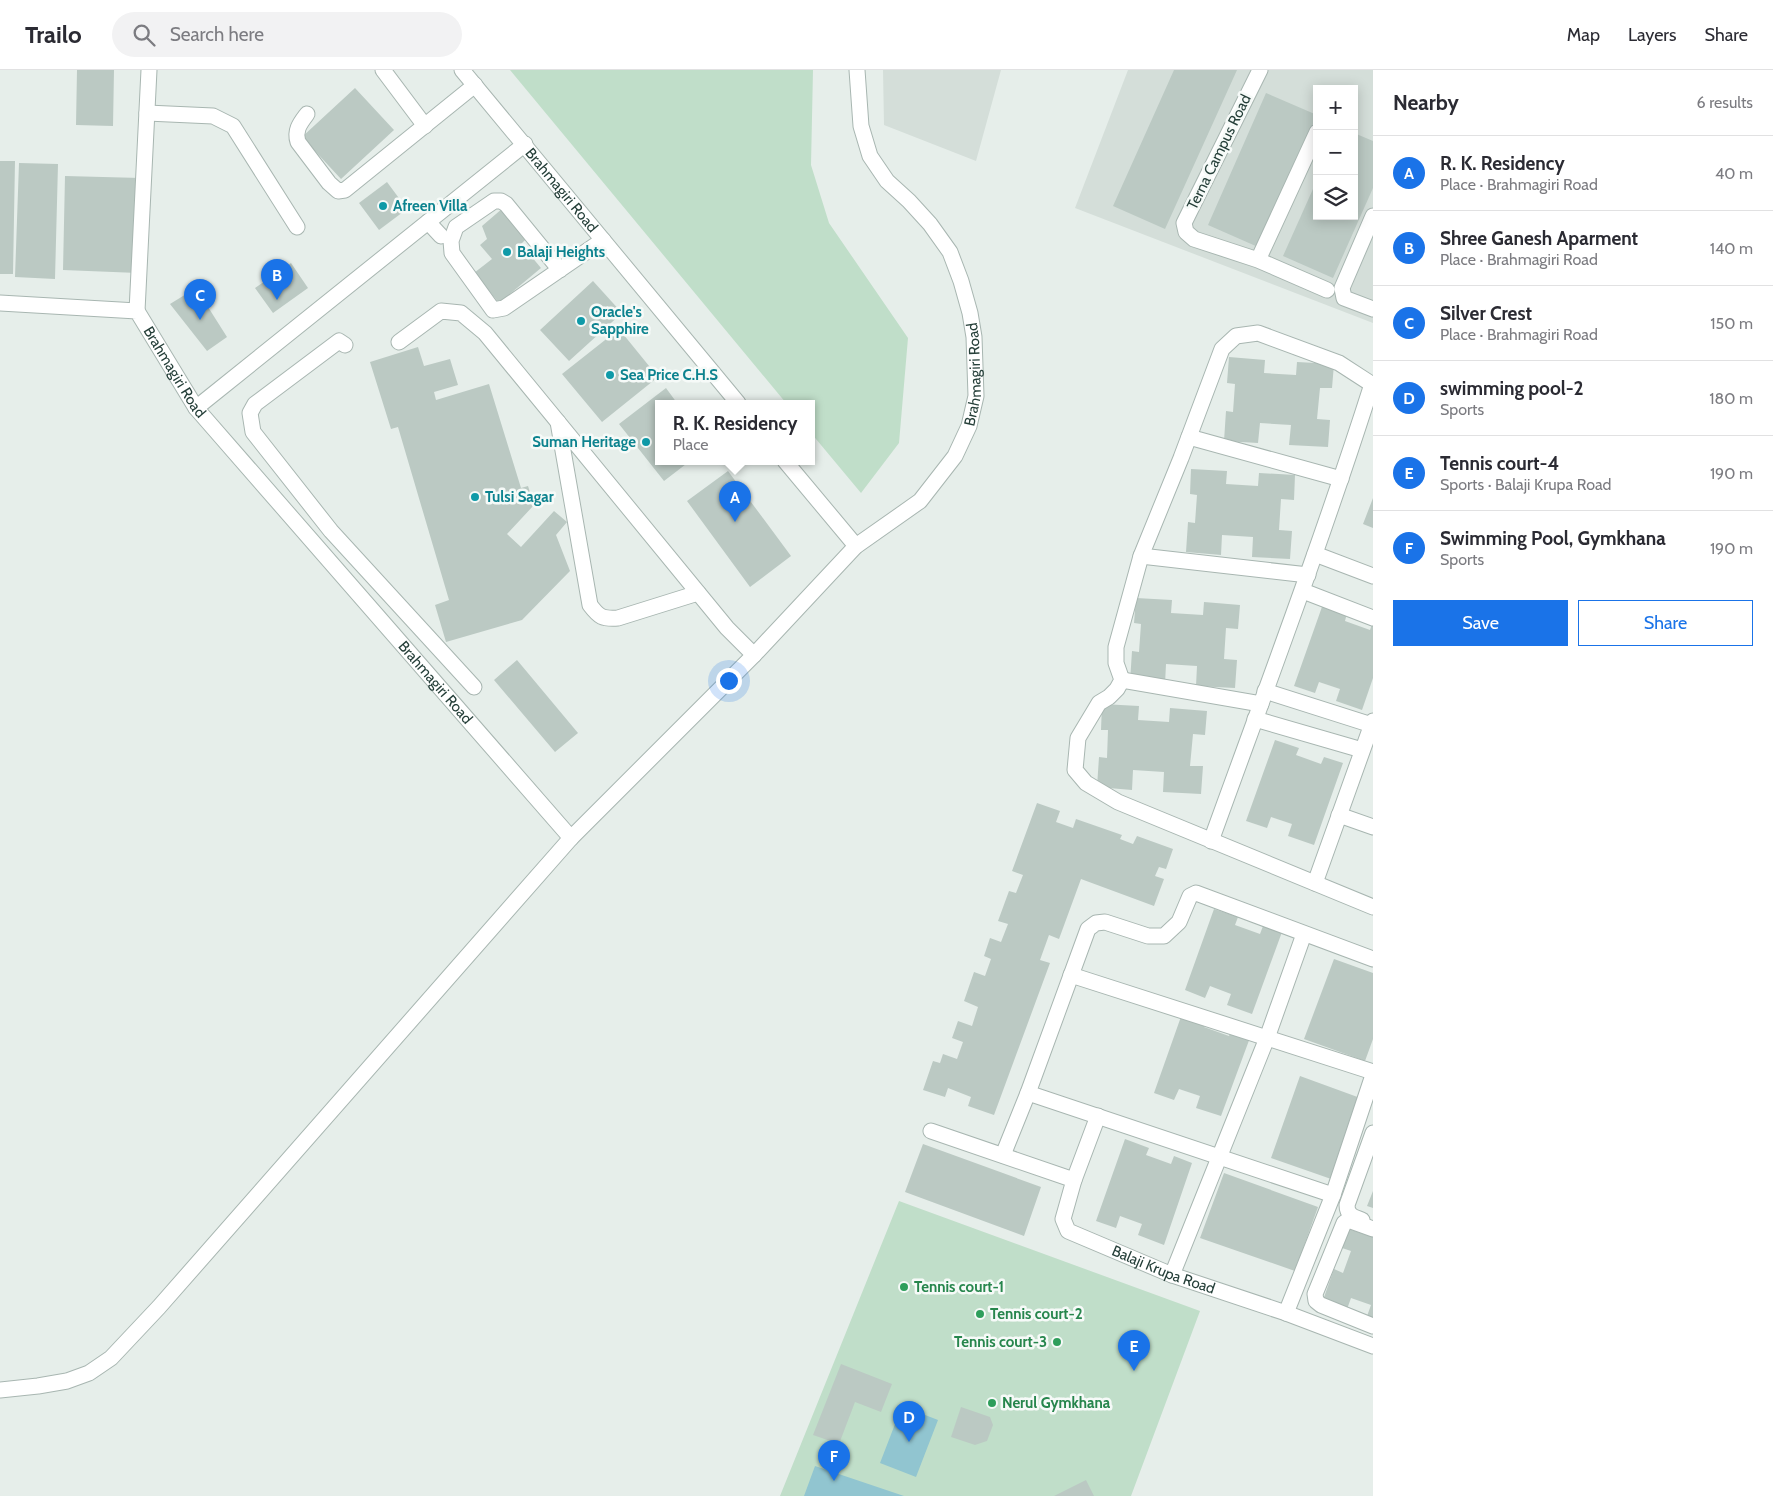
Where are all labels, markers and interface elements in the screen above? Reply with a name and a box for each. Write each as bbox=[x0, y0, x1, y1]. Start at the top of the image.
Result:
search box bbox=[112, 12, 462, 57]
text: Trailo bbox=[25, 20, 82, 49]
icon: search bbox=[130, 21, 158, 49]
text: Search here bbox=[170, 23, 264, 46]
text: Map bbox=[1567, 24, 1600, 46]
text: Layers bbox=[1628, 24, 1677, 46]
text: Share bbox=[1705, 24, 1748, 46]
map controls bbox=[1313, 85, 1358, 220]
button: + bbox=[1313, 85, 1358, 130]
text: Nearby bbox=[1393, 90, 1459, 115]
street label: Terna Campus Road bbox=[1183, 91, 1255, 213]
text: 6 results bbox=[1697, 93, 1753, 112]
button: − bbox=[1313, 130, 1358, 175]
street label: Brahmagiri Road bbox=[521, 144, 602, 236]
text: R. K. Residency bbox=[1440, 152, 1565, 175]
text: A bbox=[1404, 164, 1414, 183]
text: 40 m bbox=[1715, 164, 1753, 183]
button: layers bbox=[1313, 175, 1358, 220]
text: Place · Brahmagiri Road bbox=[1440, 175, 1598, 194]
place label: Afreen Villa bbox=[393, 197, 468, 215]
marker: Afreen Villa bbox=[377, 200, 389, 212]
text: Shree Ganesh Aparment bbox=[1440, 227, 1638, 250]
text: B bbox=[1404, 239, 1414, 258]
text: 140 m bbox=[1710, 239, 1753, 258]
place label: Balaji Heights bbox=[517, 243, 605, 261]
marker: Balaji Heights bbox=[501, 246, 513, 258]
text: Place · Brahmagiri Road bbox=[1440, 250, 1598, 269]
pin: B bbox=[261, 259, 293, 300]
pin: C bbox=[184, 279, 216, 320]
text: Silver Crest bbox=[1440, 302, 1532, 325]
place label: Oracle's Sapphire bbox=[591, 303, 649, 338]
text: C bbox=[1404, 314, 1414, 333]
text: 150 m bbox=[1710, 314, 1753, 333]
marker: Oracle's Sapphire bbox=[575, 315, 587, 327]
street label: Brahmagiri Road bbox=[960, 321, 985, 428]
street label: Brahmagiri Road bbox=[140, 323, 210, 422]
text: Place · Brahmagiri Road bbox=[1440, 325, 1598, 344]
place label: Sea Price C.H.S bbox=[620, 366, 718, 384]
marker: Sea Price C.H.S bbox=[604, 369, 616, 381]
text: swimming pool-2 bbox=[1440, 377, 1584, 400]
text: D bbox=[1403, 389, 1415, 408]
text: 180 m bbox=[1709, 389, 1753, 408]
popup bbox=[655, 400, 815, 465]
text: Sports bbox=[1440, 400, 1484, 419]
text: R. K. Residency bbox=[673, 412, 797, 435]
place label: Suman Heritage bbox=[532, 433, 636, 451]
text: Place bbox=[673, 435, 709, 454]
marker: Suman Heritage bbox=[640, 436, 652, 448]
text: Tennis court-4 bbox=[1440, 452, 1559, 475]
text: E bbox=[1404, 464, 1414, 483]
text: 190 m bbox=[1710, 464, 1753, 483]
text: Sports · Balaji Krupa Road bbox=[1440, 475, 1612, 494]
pin: A bbox=[719, 481, 751, 522]
place label: Tulsi Sagar bbox=[485, 488, 554, 506]
marker: Tulsi Sagar bbox=[469, 491, 481, 503]
text: Swimming Pool, Gymkhana bbox=[1440, 527, 1666, 550]
text: F bbox=[1405, 539, 1413, 558]
text: 190 m bbox=[1710, 539, 1753, 558]
text: Sports bbox=[1440, 550, 1484, 569]
button: Save bbox=[1393, 600, 1568, 646]
button: Share bbox=[1578, 600, 1753, 646]
street label: Brahmagiri Road bbox=[394, 637, 476, 728]
your location bbox=[716, 668, 742, 694]
street label: Balaji Krupa Road bbox=[1109, 1242, 1217, 1298]
place label: Tennis court-1 bbox=[914, 1278, 1004, 1296]
marker: Tennis court-1 bbox=[898, 1281, 910, 1293]
place label: Tennis court-2 bbox=[990, 1305, 1083, 1323]
marker: Tennis court-2 bbox=[974, 1308, 986, 1320]
pin: E bbox=[1118, 1330, 1150, 1371]
place label: Tennis court-3 bbox=[954, 1333, 1047, 1351]
marker: Tennis court-3 bbox=[1051, 1336, 1063, 1348]
place label: Nerul Gymkhana bbox=[1002, 1394, 1111, 1412]
marker: Nerul Gymkhana bbox=[986, 1397, 998, 1409]
pin: D bbox=[893, 1401, 925, 1442]
pin: F bbox=[818, 1440, 850, 1481]

